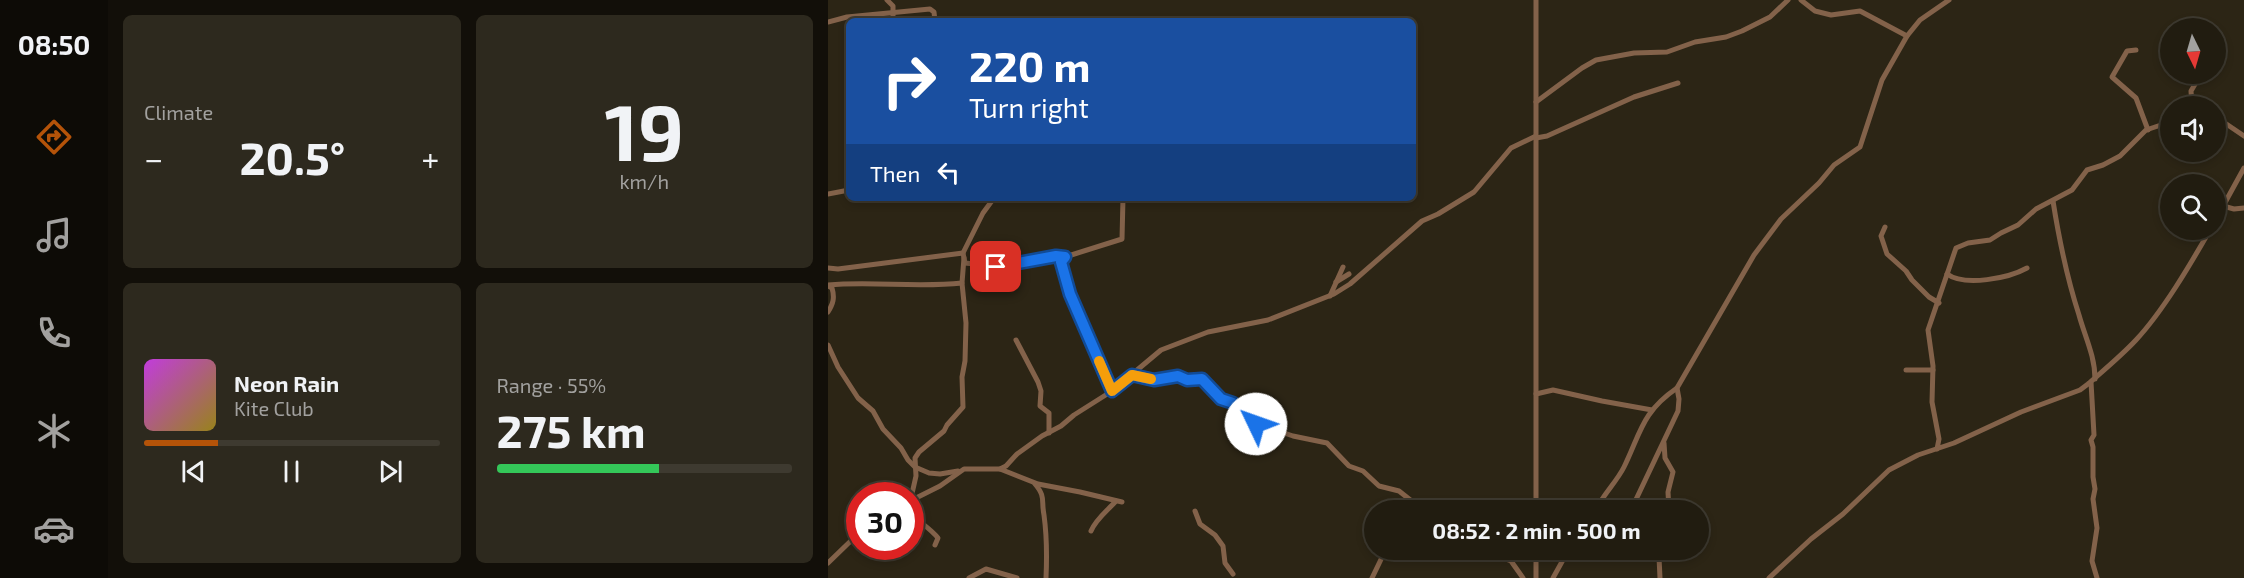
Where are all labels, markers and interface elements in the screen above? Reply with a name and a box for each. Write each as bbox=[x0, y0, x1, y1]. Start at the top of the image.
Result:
north arrow bbox=[2160, 18, 2226, 84]
map controls bbox=[2160, 18, 2226, 240]
text: 08:50 bbox=[18, 28, 90, 60]
text: 220 m bbox=[969, 40, 1090, 90]
icon: right bbox=[870, 42, 948, 120]
text: 19 bbox=[604, 83, 684, 177]
text: Turn right bbox=[969, 91, 1089, 123]
button: sound bbox=[2160, 96, 2226, 162]
text: Climate bbox=[144, 100, 213, 124]
icon: directions bbox=[33, 116, 75, 158]
text: 20.5° bbox=[239, 130, 345, 184]
text: − bbox=[144, 138, 163, 178]
text: + bbox=[421, 138, 440, 178]
icon: left bbox=[932, 156, 965, 189]
text: Then bbox=[870, 160, 920, 186]
text: km/h bbox=[619, 169, 669, 193]
button: search bbox=[2160, 174, 2226, 240]
icon: music bbox=[33, 214, 75, 256]
pin bbox=[970, 241, 1021, 292]
icon: arrive bbox=[979, 250, 1012, 283]
icon: phone bbox=[33, 312, 75, 354]
text: Neon Rain bbox=[234, 370, 339, 396]
text: Range · 55% bbox=[497, 373, 606, 397]
position arrow bbox=[1224, 392, 1288, 456]
text: Kite Club bbox=[234, 396, 314, 420]
text: 275 km bbox=[497, 403, 646, 457]
icon: climate bbox=[33, 410, 75, 452]
icon: previous bbox=[177, 455, 210, 488]
icon: pause bbox=[275, 455, 308, 488]
icon: next bbox=[374, 455, 407, 488]
speed limit sign: 30 bbox=[846, 482, 924, 560]
icon: car bbox=[33, 508, 75, 550]
text: 08:52 · 2 min · 500 m bbox=[1432, 517, 1641, 543]

